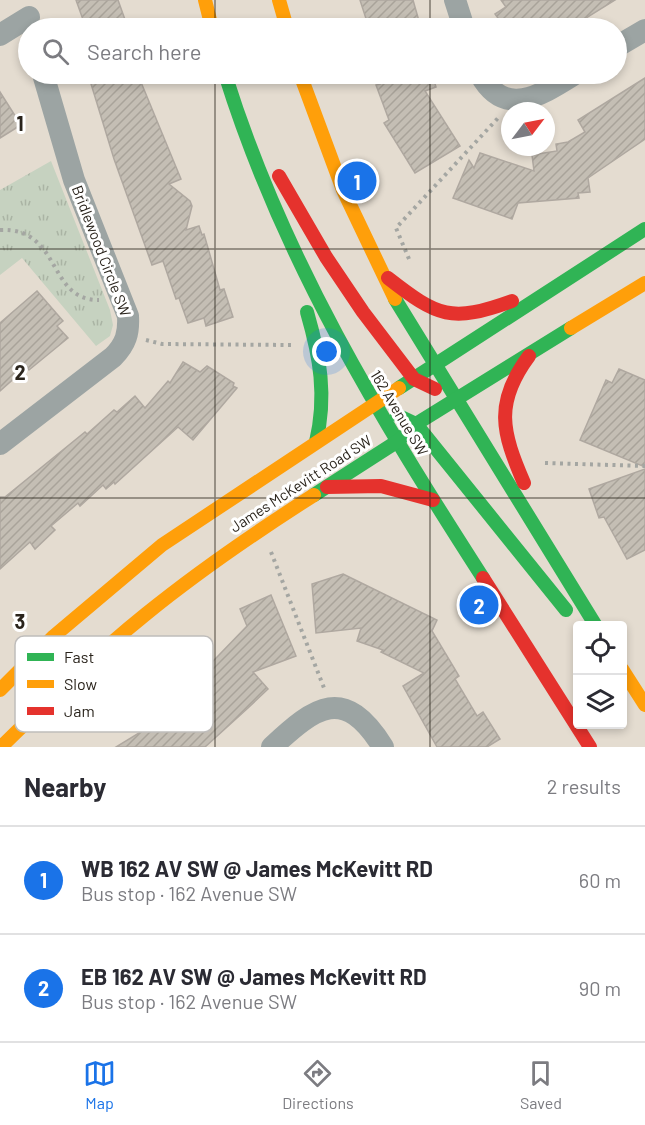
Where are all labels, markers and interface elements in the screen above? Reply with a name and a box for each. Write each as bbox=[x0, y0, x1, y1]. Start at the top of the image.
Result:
search box bbox=[18, 18, 627, 84]
icon: search bbox=[39, 35, 72, 68]
text: Search here bbox=[87, 38, 201, 64]
north arrow bbox=[501, 102, 555, 156]
text: 1 bbox=[16, 111, 24, 135]
pin: 1 bbox=[338, 158, 376, 204]
street label: Bridlewood Circle SW bbox=[69, 183, 135, 319]
your location bbox=[312, 337, 341, 366]
text: 2 bbox=[14, 360, 26, 384]
street label: 162 Avenue SW bbox=[367, 366, 432, 458]
street label: James McKevitt Road SW bbox=[226, 431, 374, 536]
pin: 2 bbox=[460, 582, 498, 628]
text: 3 bbox=[15, 609, 25, 633]
map controls bbox=[573, 621, 627, 729]
button: locate bbox=[573, 621, 627, 675]
legend bbox=[15, 636, 213, 732]
text: Fast bbox=[64, 647, 94, 666]
text: Slow bbox=[64, 674, 97, 693]
button: layers bbox=[573, 675, 627, 729]
text: Jam bbox=[64, 701, 95, 720]
text: Nearby bbox=[24, 771, 106, 802]
text: 2 results bbox=[547, 774, 621, 798]
text: WB 162 AV SW @ James McKevitt RD bbox=[81, 855, 433, 881]
text: 1 bbox=[40, 868, 47, 892]
text: 60 m bbox=[579, 868, 621, 892]
text: Bus stop · 162 Avenue SW bbox=[81, 881, 297, 905]
text: EB 162 AV SW @ James McKevitt RD bbox=[81, 963, 427, 989]
text: 2 bbox=[38, 976, 49, 1000]
text: 90 m bbox=[579, 976, 621, 1000]
text: Bus stop · 162 Avenue SW bbox=[81, 989, 297, 1013]
tab: Map bbox=[83, 1057, 116, 1112]
tab: Directions bbox=[282, 1057, 354, 1112]
tab: Saved bbox=[520, 1057, 562, 1112]

